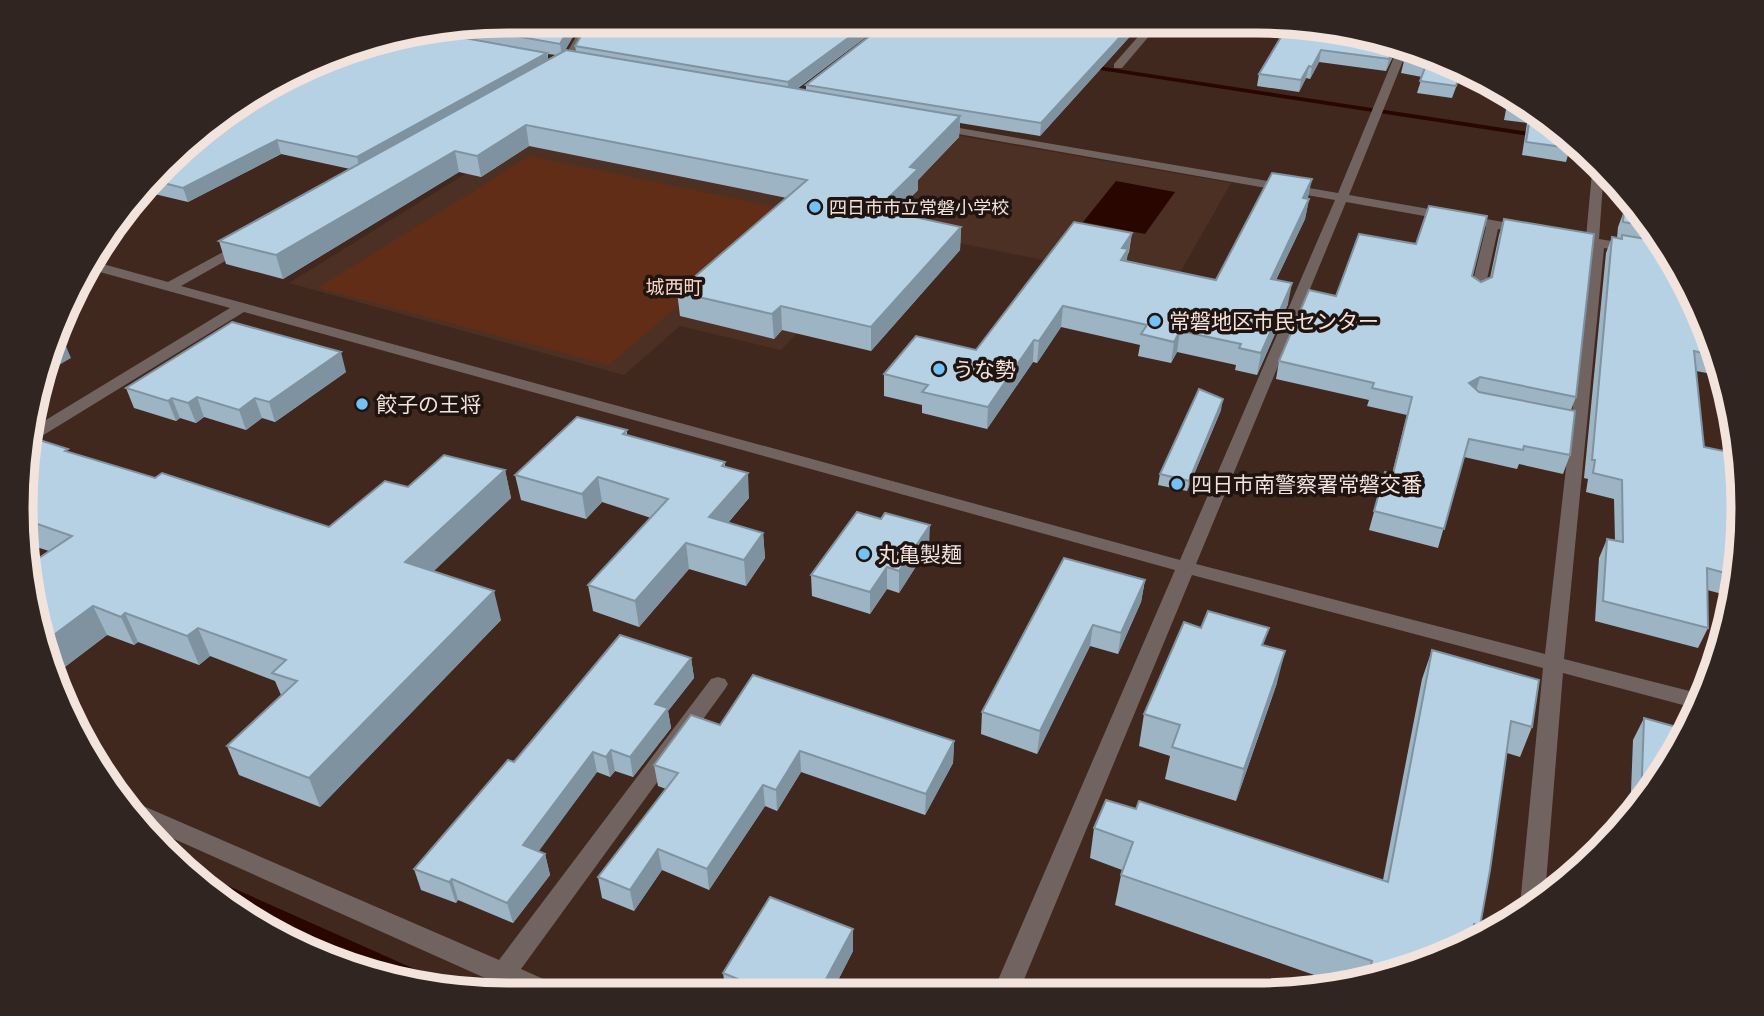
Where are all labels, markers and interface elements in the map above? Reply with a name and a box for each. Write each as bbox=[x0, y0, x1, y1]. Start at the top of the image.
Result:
place label: 四日市市立常磐小学校 bbox=[829, 197, 1009, 218]
marker: 四日市市立常磐小学校 bbox=[807, 199, 823, 215]
district label: 城西町 bbox=[645, 276, 703, 298]
place label: 常磐地区市民センター bbox=[1169, 309, 1379, 334]
marker: 常磐地区市民センター bbox=[1147, 313, 1163, 329]
place label: うな勢 bbox=[953, 357, 1016, 382]
marker: うな勢 bbox=[931, 361, 947, 377]
place label: 餃子の王将 bbox=[376, 392, 481, 417]
marker: 餃子の王将 bbox=[354, 396, 370, 412]
place label: 四日市南警察署常磐交番 bbox=[1191, 472, 1422, 497]
marker: 四日市南警察署常磐交番 bbox=[1169, 476, 1185, 492]
place label: 丸亀製麺 bbox=[878, 542, 962, 567]
marker: 丸亀製麺 bbox=[856, 546, 872, 562]

